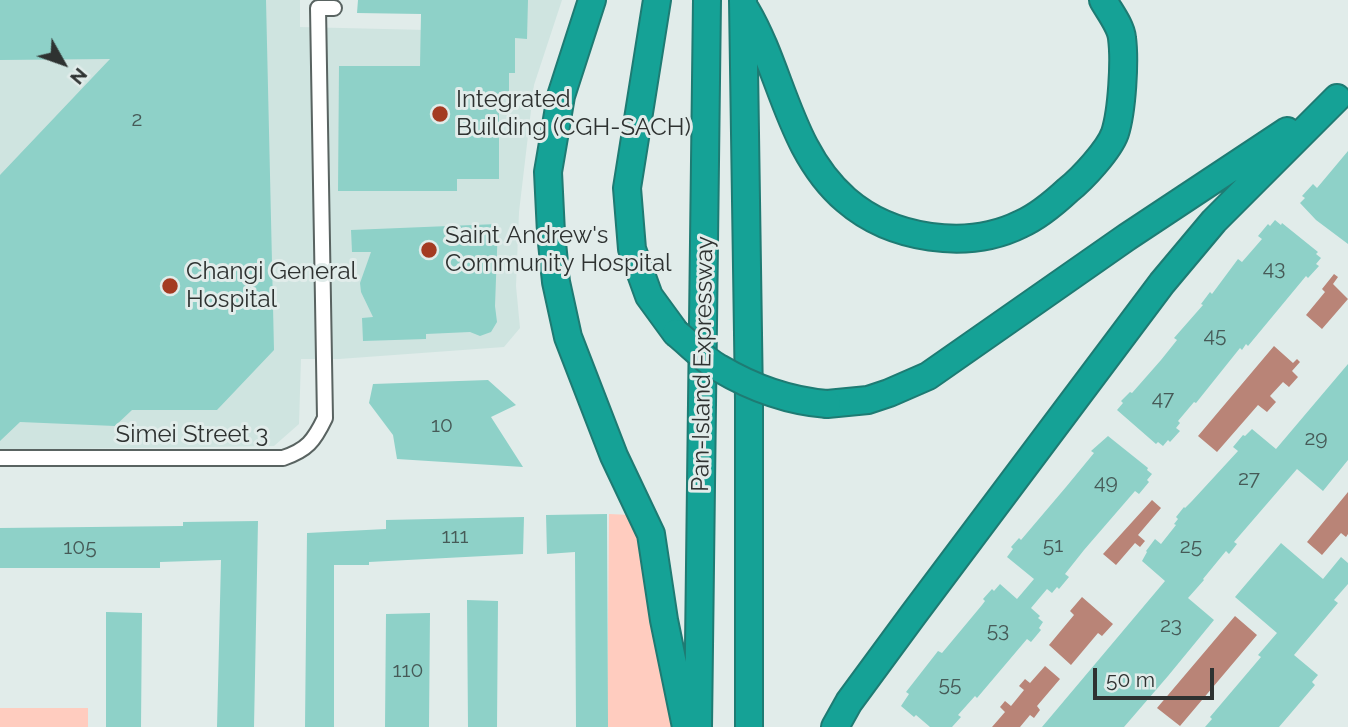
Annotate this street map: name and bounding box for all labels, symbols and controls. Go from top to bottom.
north arrow [28,28,98,98]
text: N [66,64,92,89]
place label: Integrated Building (CGH-SACH) [456,86,691,142]
marker: Integrated Building (CGH-SACH) [430,104,450,124]
house number: 2 [132,107,142,133]
place label: Saint Andrew's Community Hospital [445,222,672,278]
street label: Pan-Island Expressway [686,236,720,492]
marker: Saint Andrew's Community Hospital [419,240,439,260]
house number: 43 [1263,256,1285,282]
place label: Changi General Hospital [186,258,357,314]
marker: Changi General Hospital [160,276,180,296]
house number: 45 [1204,323,1226,349]
house number: 47 [1152,386,1174,412]
house number: 10 [431,413,453,439]
street label: Simei Street 3 [116,421,268,449]
house number: 29 [1304,426,1328,452]
house number: 27 [1238,466,1260,492]
house number: 49 [1094,470,1118,496]
house number: 111 [442,524,468,550]
house number: 51 [1043,533,1063,559]
house number: 25 [1180,534,1202,560]
house number: 105 [63,535,97,561]
house number: 23 [1160,613,1182,639]
house number: 53 [987,618,1009,644]
scale bar [1096,654,1217,698]
house number: 110 [393,658,423,684]
text: 50 m [1106,667,1155,692]
house number: 55 [939,672,961,698]

